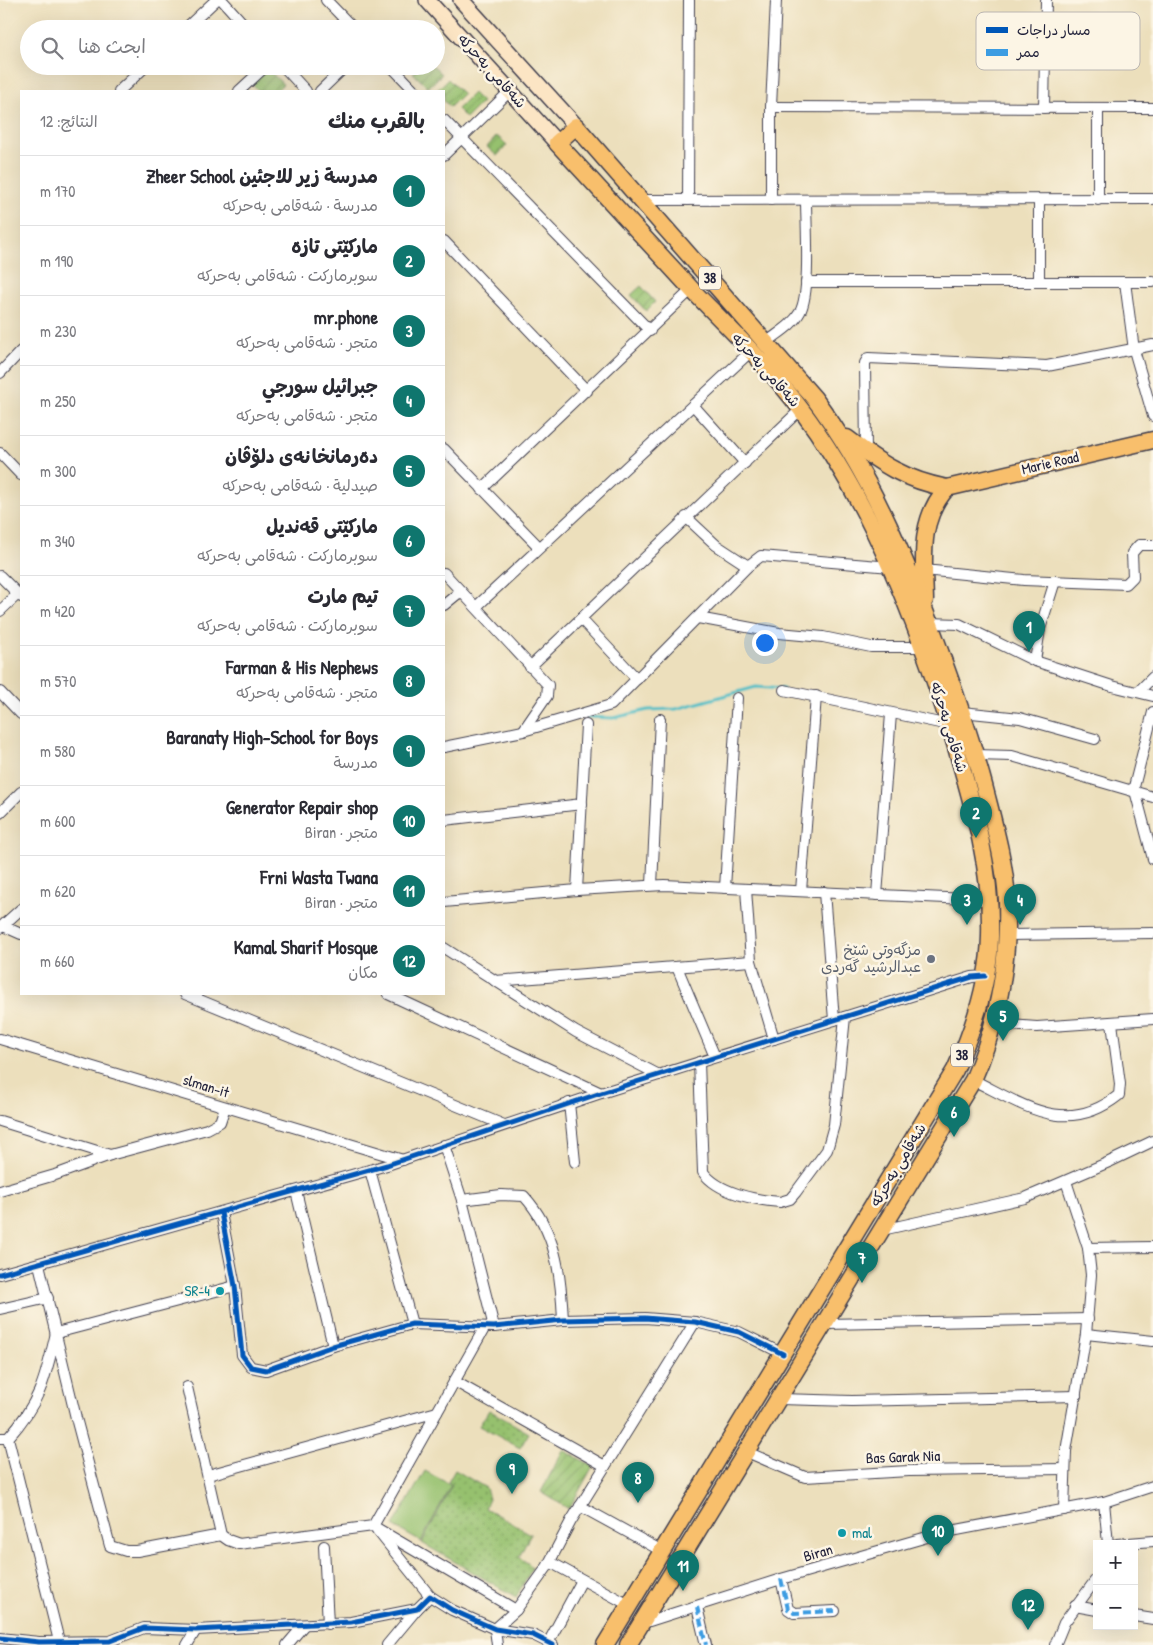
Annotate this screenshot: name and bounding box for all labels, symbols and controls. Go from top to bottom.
legend [976,12,1140,70]
search box [20,20,445,75]
text: مسار دراجات [1017,20,1091,39]
street label: شەقامی بەحرکە [453,29,532,113]
text: ابحث هنا [78,33,146,59]
icon: search [38,34,66,62]
text: ممر [1016,42,1040,61]
text: بالقرب منك [328,106,425,135]
text: النتائج: 12 [40,110,98,132]
text: مدرسة زير للاجئين Zheer School [146,163,378,189]
text: 170 m [40,180,75,202]
text: 1 [406,180,412,202]
text: مدرسة · شەقامی بەحرکە [223,194,378,216]
text: مارکێتی تازە [291,233,378,259]
text: 190 m [40,250,73,272]
text: 2 [405,250,413,272]
text: سوبرماركت · شەقامی بەحرکە [197,264,378,286]
road number: 38 [699,266,721,290]
text: mr.phone [314,304,378,330]
text: 230 m [40,320,76,342]
text: 3 [405,320,413,342]
street label: شەقامی بەحرکە [727,328,806,412]
text: متجر · شەقامی بەحرکە [236,331,378,353]
text: جبرائيل سورجي [262,373,378,399]
text: 250 m [40,390,76,412]
text: 4 [406,390,412,412]
text: متجر · شەقامی بەحرکە [236,404,378,426]
text: دەرمانخانەی دلۆڤان [225,443,378,469]
street label: Marie Road [1019,446,1081,479]
text: 300 m [40,460,76,482]
text: 5 [406,460,412,482]
text: صيدلية · شەقامی بەحرکە [222,474,378,496]
text: مارکێتی قەندیل [266,513,378,539]
text: 340 m [40,530,75,552]
text: 6 [406,530,412,552]
text: سوبرماركت · شەقامی بەحرکە [197,544,378,566]
text: تيم مارت [307,583,378,609]
text: 420 m [40,600,75,622]
text: 7 [405,600,413,622]
pin: 1 [1013,611,1045,652]
text: سوبرماركت · شەقامی بەحرکە [197,614,378,636]
your location [752,630,778,656]
text: Farman & His Nephews [226,654,378,680]
text: 570 m [40,670,76,692]
text: 8 [406,670,412,692]
street label: شەقامی بەحرکە [926,679,973,775]
text: متجر · شەقامی بەحرکە [236,681,378,703]
text: Baranaty High-School for Boys [166,724,378,750]
text: 580 m [40,740,75,762]
text: 9 [406,740,412,762]
text: مدرسة [333,751,378,773]
text: Generator Repair shop [226,794,378,820]
pin: 2 [960,797,992,838]
text: 600 m [40,810,75,832]
text: 10 [403,810,416,832]
text: متجر · Biran [305,821,378,843]
text: Frni Wasta Twana [260,864,378,890]
text: 620 m [40,880,76,902]
text: 11 [403,880,415,902]
pin: 3 [951,884,983,925]
pin: 4 [1004,884,1036,925]
text: متجر · Biran [305,891,378,913]
text: Kamal Sharif Mosque [234,934,378,960]
place label: مزگەوتی شێخ عبدالرشید گەردی [821,939,921,977]
text: 660 m [40,950,75,972]
text: 12 [402,950,416,972]
marker: مزگەوتی شێخ عبدالرشید گەردی [925,953,937,965]
text: مكان [348,961,378,983]
pin: 5 [987,1000,1019,1041]
road number: 38 [951,1044,973,1066]
street label: slman-it [180,1069,233,1103]
pin: 6 [938,1096,970,1137]
street label: شەقامی بەحرکە [864,1119,931,1210]
pin: 7 [846,1242,878,1283]
place label: SR-4 [185,1280,210,1301]
marker: SR-4 [214,1285,226,1297]
street label: Bas Garak Nia [865,1445,941,1468]
pin: 9 [496,1453,528,1494]
pin: 8 [622,1462,654,1503]
pin: 10 [922,1515,954,1556]
place label: mal [852,1522,872,1543]
marker: mal [836,1527,848,1539]
street label: Biran [801,1538,835,1567]
map controls [1093,1540,1138,1630]
button: + [1093,1540,1138,1585]
pin: 11 [667,1550,699,1591]
button: − [1093,1585,1138,1630]
pin: 12 [1012,1589,1044,1630]

